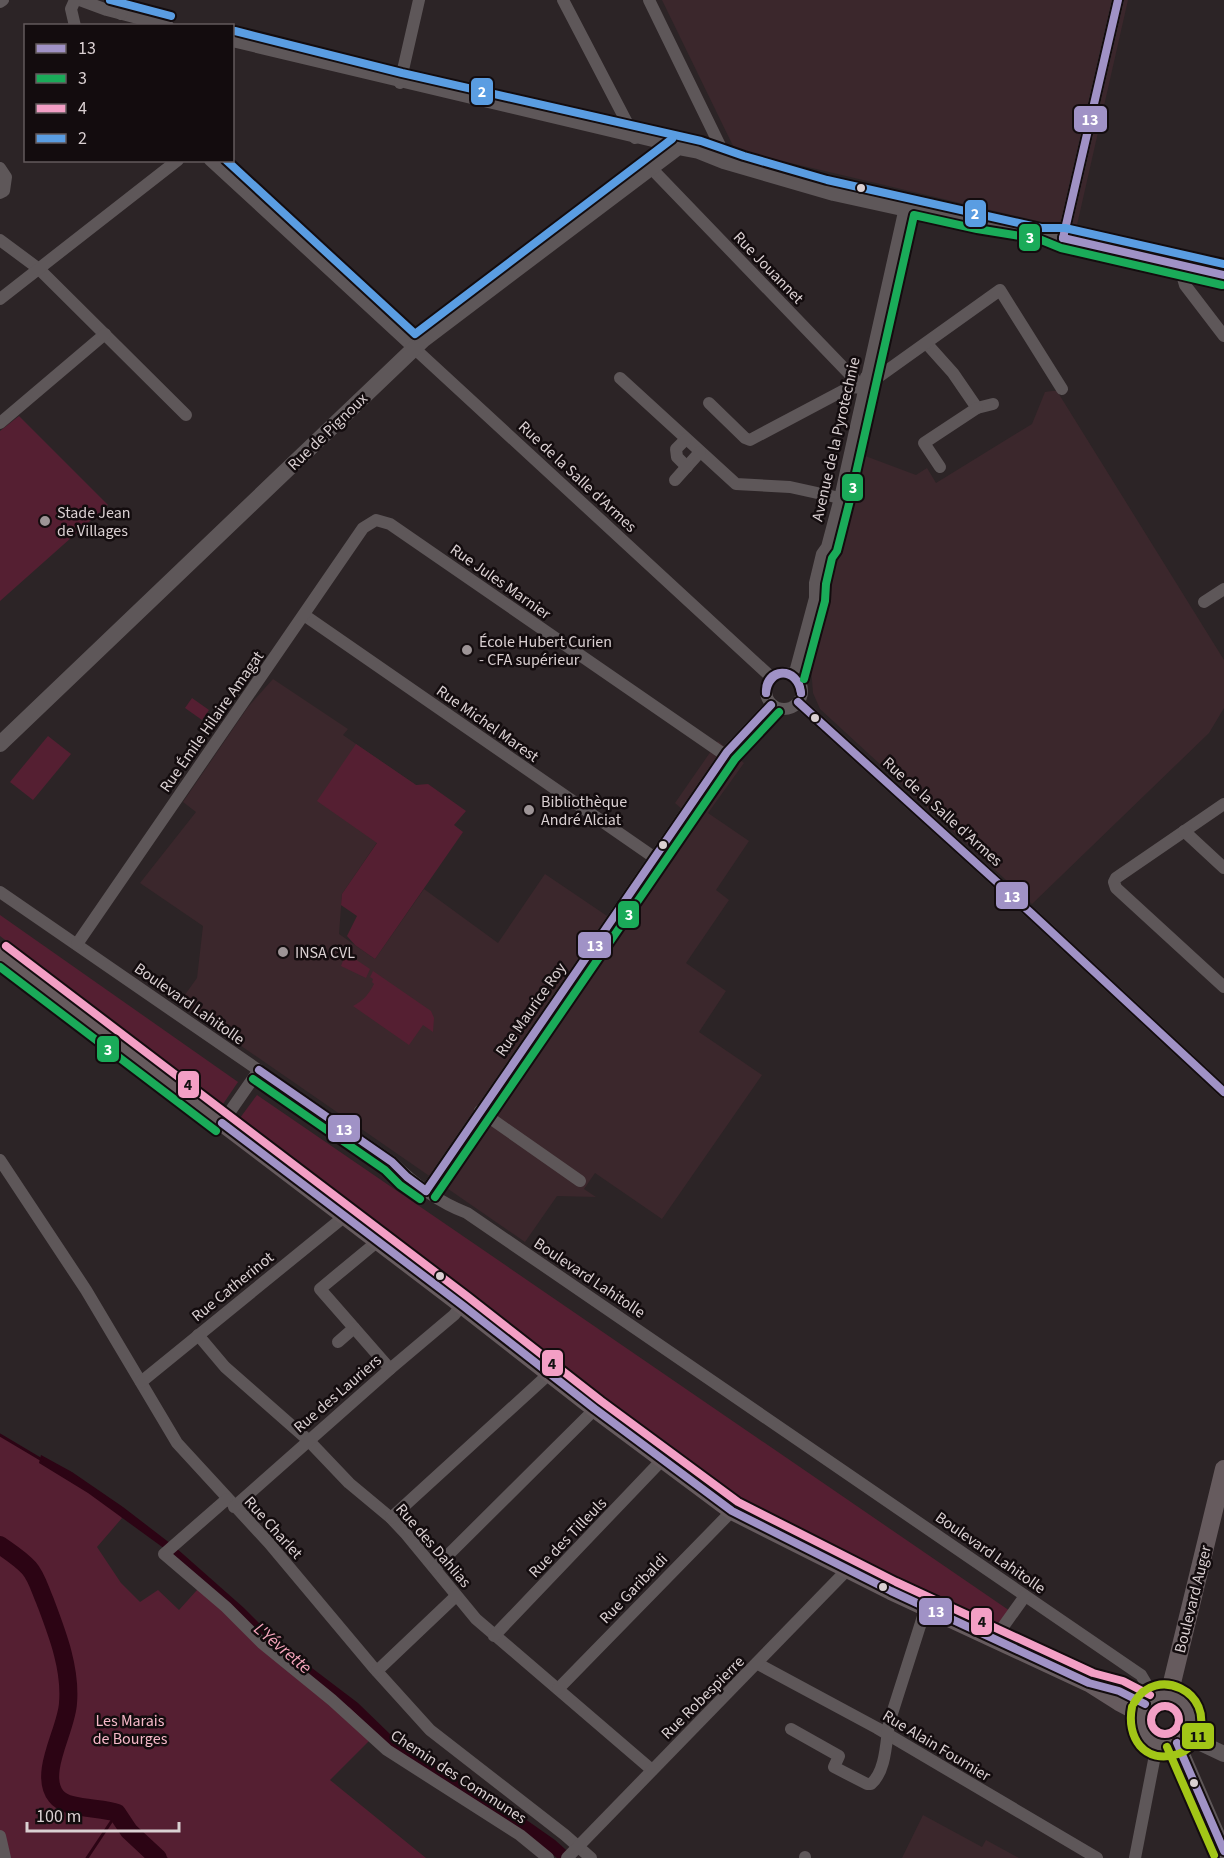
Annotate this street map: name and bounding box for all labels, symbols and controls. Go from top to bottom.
legend [24,24,234,162]
text: 13 [78,36,96,61]
text: 3 [78,66,87,91]
line badge: 2 [470,77,494,106]
text: 2 [478,81,486,103]
text: 4 [78,96,87,121]
line badge: 13 [1073,105,1108,133]
text: 13 [1082,109,1098,131]
text: 2 [78,126,87,151]
unlabelled marker [855,182,867,194]
line badge: 2 [964,199,987,228]
text: 2 [971,203,979,225]
line badge: 3 [1018,223,1041,252]
street label: Rue Jouannet [728,227,809,309]
text: 3 [1026,227,1034,249]
street label: Avenue de la Pyrotechnie [806,355,866,524]
street label: Rue de Pignoux [283,388,372,476]
street label: Rue de la Salle d'Armes [513,416,641,538]
line badge: 3 [841,473,864,502]
text: 3 [849,477,857,499]
place label: Stade Jean de Villages [57,502,131,542]
marker: Stade Jean de Villages [38,514,52,528]
street label: Rue Jules Marnier [446,539,556,625]
place label: École Hubert Curien - CFA supérieur [479,631,612,671]
marker: École Hubert Curien - CFA supérieur [460,643,474,657]
street label: Rue Émile Hilaire Amagat [155,646,269,797]
street label: Rue Michel Marest [432,680,544,768]
unlabelled marker [809,712,821,724]
street label: Rue de la Salle d'Armes [878,752,1007,872]
place label: Bibliothèque André Alciat [541,791,627,831]
marker: Bibliothèque André Alciat [522,803,536,817]
unlabelled marker [657,839,669,851]
line badge: 13 [995,881,1029,910]
text: 13 [1004,886,1020,908]
line badge: 3 [617,900,640,929]
text: 3 [625,904,633,926]
line badge: 13 [577,931,612,959]
text: 13 [587,935,603,957]
place label: INSA CVL [295,942,355,964]
marker: INSA CVL [276,945,290,959]
street label: Boulevard Lahitolle [130,958,249,1050]
street label: Rue Maurice Roy [490,958,572,1061]
line badge: 3 [96,1035,120,1063]
text: 3 [104,1039,112,1061]
line badge: 4 [177,1070,200,1099]
text: 4 [184,1074,193,1096]
line badge: 13 [327,1114,361,1143]
text: 13 [336,1119,352,1141]
street label: Boulevard Lahitolle [529,1232,650,1323]
street label: Rue Catherinot [187,1246,279,1327]
unlabelled marker [434,1270,446,1282]
street label: Rue des Lauriers [289,1349,387,1438]
line badge: 4 [541,1349,564,1377]
text: 4 [548,1353,557,1375]
street label: Rue Charlet [239,1491,308,1564]
street label: Rue des Tilleuls [524,1493,612,1583]
street label: Rue des Dahlias [390,1499,476,1593]
street label: Boulevard Lahitolle [931,1507,1050,1599]
street label: Boulevard Auger [1169,1543,1217,1655]
street label: Rue Garibaldi [595,1549,673,1629]
unlabelled marker [877,1581,889,1593]
line badge: 13 [918,1597,953,1626]
text: 13 [928,1601,944,1623]
line badge: 4 [970,1607,993,1636]
text: 4 [978,1611,987,1633]
water label: L'Yévrette [248,1617,317,1680]
street label: Rue Robespierre [656,1651,749,1744]
street label: Rue Alain Fournier [878,1705,995,1787]
park label: Les Marais de Bourges [93,1710,168,1750]
line badge: 11 [1181,1722,1215,1750]
street label: Chemin des Communes [386,1725,531,1829]
text: 11 [1190,1726,1206,1748]
unlabelled marker [1188,1777,1200,1789]
scale bar [27,1795,178,1833]
text: 100 m [36,1804,81,1829]

